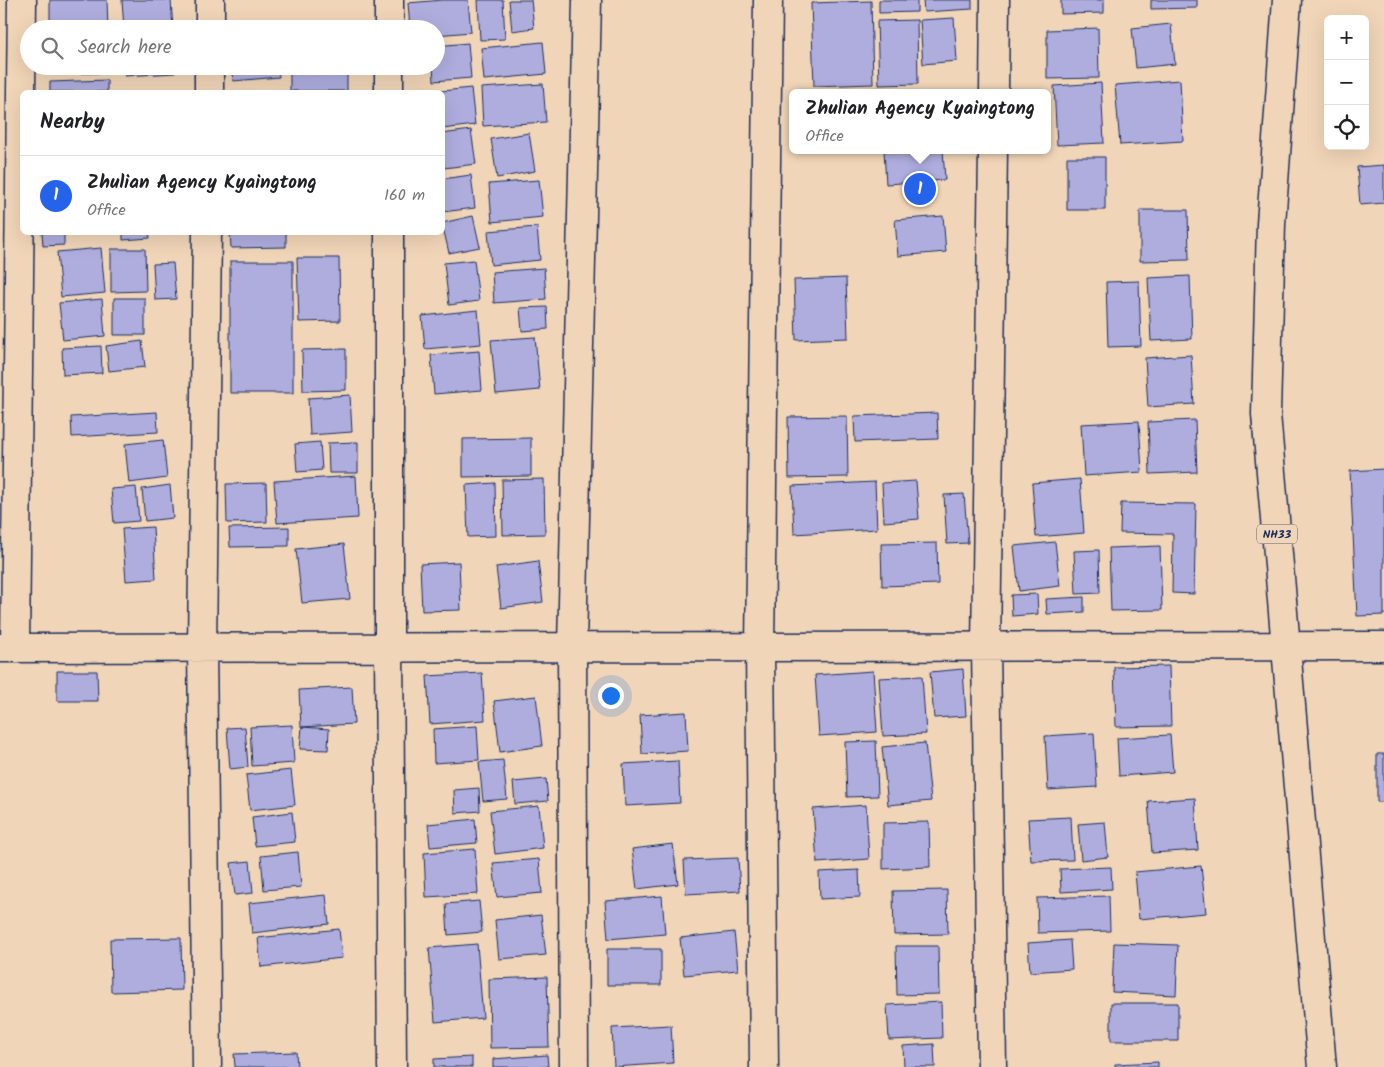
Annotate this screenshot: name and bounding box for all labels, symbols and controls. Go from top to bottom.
map controls [1324,15,1369,150]
button: + [1324,15,1369,60]
search box [20,20,445,75]
text: Search here [78,33,172,63]
icon: search [38,34,66,62]
button: − [1324,60,1369,105]
popup [789,89,1051,154]
text: Zhulian Agency Kyaingtong [805,94,1035,124]
button: locate [1324,105,1369,150]
text: Nearby [40,106,105,139]
text: Office [805,124,844,149]
text: Zhulian Agency Kyaingtong [87,168,317,198]
pin: 1 [904,170,936,208]
text: 1 [54,183,58,208]
text: 160 m [384,183,425,208]
text: Office [87,198,126,223]
road number: NH33 [1257,524,1297,544]
your location [598,683,624,709]

